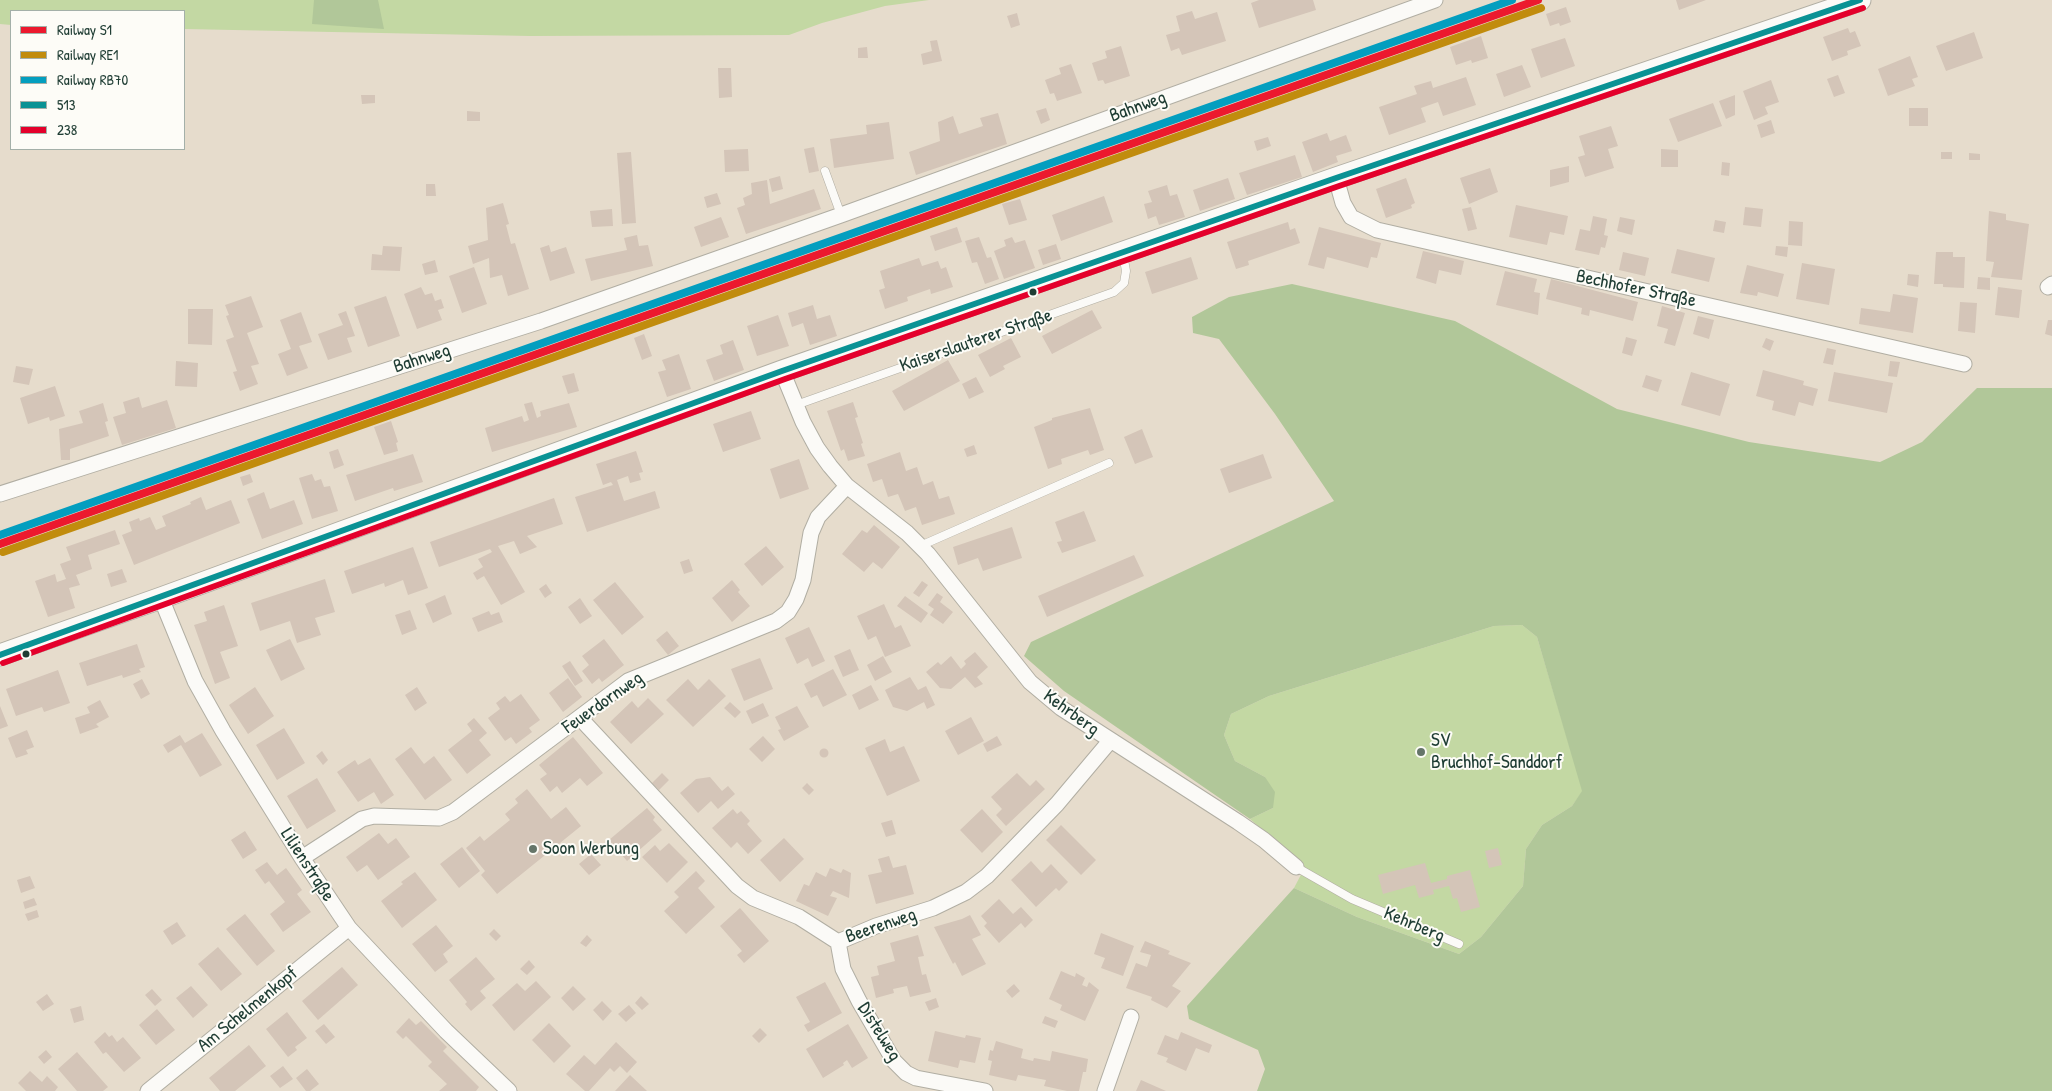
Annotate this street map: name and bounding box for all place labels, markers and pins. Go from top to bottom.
unlabelled marker [1028,287,1038,297]
unlabelled marker [21,649,31,659]
place label: SV Bruchhof-Sanddorf [1431,730,1562,774]
marker: SV Bruchhof-Sanddorf [1415,746,1427,758]
place label: Soon Werbung [543,838,639,860]
marker: Soon Werbung [527,843,539,855]

